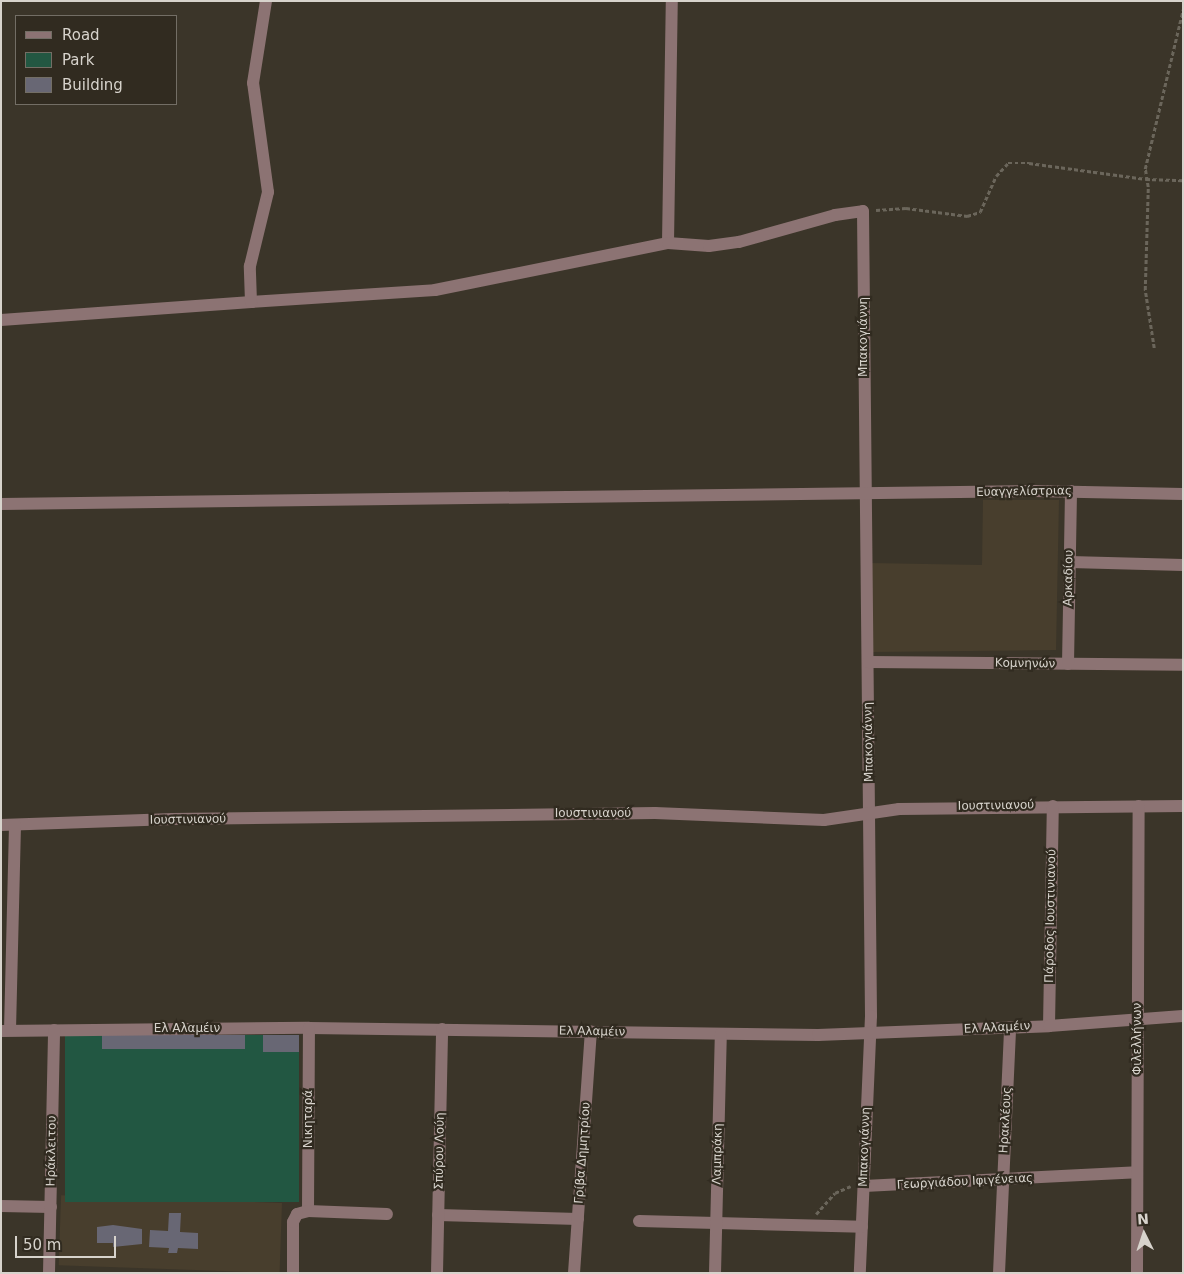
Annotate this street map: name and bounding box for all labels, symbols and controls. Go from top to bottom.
legend [15,15,178,105]
text: Road [62,26,100,44]
text: Park [62,51,94,69]
text: Building [62,76,123,94]
street label: Μπακογιάννη [857,297,871,377]
street label: Ευαγγελίστριας [976,484,1072,500]
street label: Αρκαδίου [1061,550,1077,606]
street label: Κομνηνών [995,656,1055,672]
street label: Μπακογιάννη [861,702,877,782]
street label: Ιουστινιανού [958,798,1034,814]
street label: Ιουστινιανού [555,807,631,821]
street label: Ιουστινιανού [150,812,226,828]
street label: Πάροδος Ιουστινιανού [1043,849,1059,983]
street label: Φιλελλήνων [1131,1003,1145,1075]
street label: Ελ Αλαμέιν [963,1019,1031,1037]
street label: Ελ Αλαμέιν [154,1022,220,1036]
street label: Ελ Αλαμέιν [559,1024,625,1040]
street label: Ηρακλέους [997,1086,1015,1154]
street label: Νικηταρά [302,1090,316,1148]
street label: Γρίβα Δημητρίου [572,1102,594,1204]
street label: Μπακογιάννη [856,1107,874,1187]
street label: Σπύρου Λούη [432,1112,448,1190]
street label: Ηράκλειτου [44,1115,60,1187]
street label: Λαμπράκη [710,1123,726,1185]
street label: Γεωργιάδου Ιφιγένειας [896,1171,1034,1193]
north arrow [1119,1209,1169,1259]
text: N [1137,1211,1149,1227]
scale bar [18,1226,119,1258]
text: 50 m [23,1236,61,1254]

